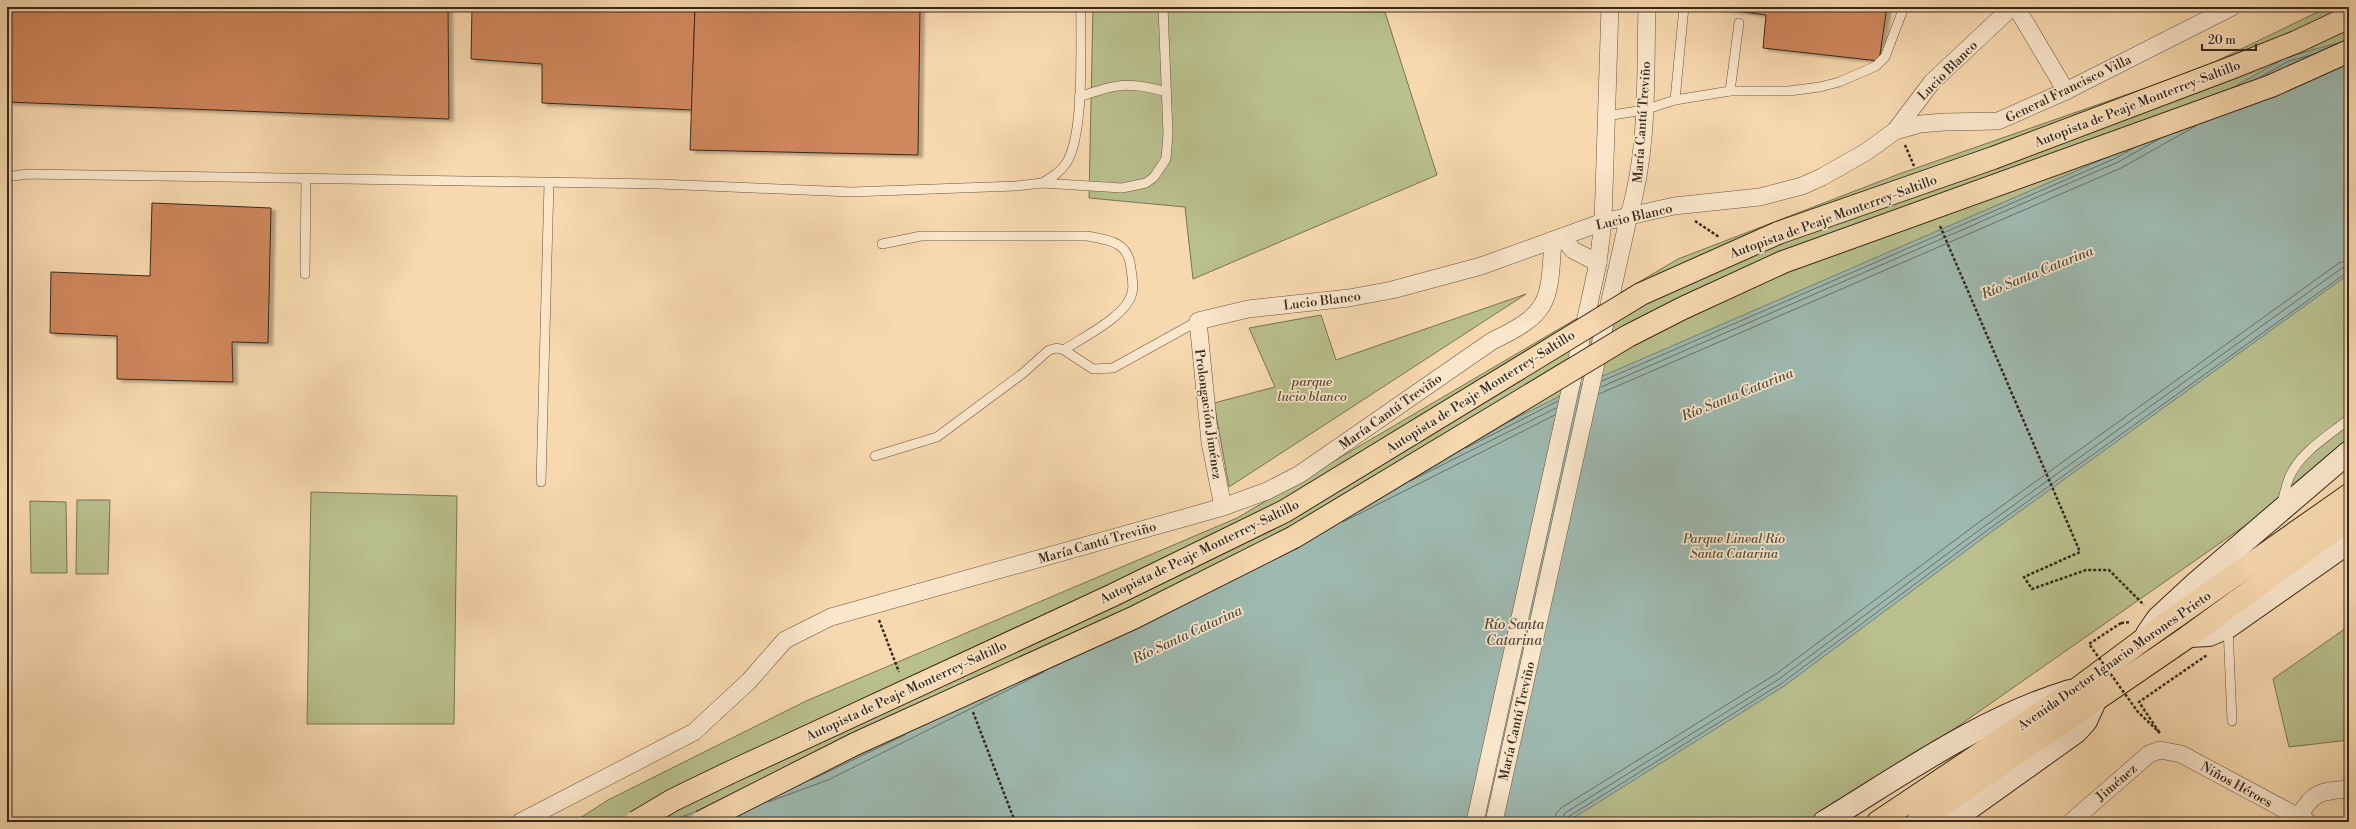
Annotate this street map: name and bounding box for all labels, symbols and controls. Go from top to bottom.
scale bar [2202,26,2256,52]
text: 20 m [2208,33,2236,48]
street label: Lucio Blanco [1914,37,1981,104]
street label: General Francisco Villa [2003,51,2134,126]
street label: Autopista de Peaje Monterrey-Saltillo [2031,57,2243,151]
street label: María Cantú Treviño [1630,61,1654,183]
street label: Autopista de Peaje Monterrey-Saltillo [1726,172,1939,262]
street label: Lucio Blanco [1594,200,1674,234]
water label: Río Santa Catarina [1978,242,2096,304]
street label: Lucio Blanco [1282,288,1362,314]
street label: Autopista de Peaje Monterrey-Saltillo [1382,327,1578,457]
street label: Prolongación Jiménez [1191,348,1225,480]
water label: Río Santa Catarina [1678,364,1796,426]
street label: María Cantú Treviño [1336,370,1445,453]
park label: parque lucio blanco [1277,374,1347,405]
street label: Autopista de Peaje Monterrey-Saltillo [1096,497,1302,608]
street label: María Cantú Treviño [1036,518,1158,567]
park label: Parque Lineal Río Santa Catarina [1682,531,1785,562]
street label: Avenida Doctor Ignacio Morones Prieto [2014,588,2214,735]
water label: Río Santa Catarina [1129,601,1245,669]
water label: Río Santa Catarina [1483,616,1544,650]
street label: Autopista de Peaje Monterrey-Saltillo [803,637,1009,745]
street label: María Cantú Treviño [1495,660,1538,782]
street label: Niños Héroes [2198,759,2275,811]
street label: Jiménez [2092,761,2140,805]

